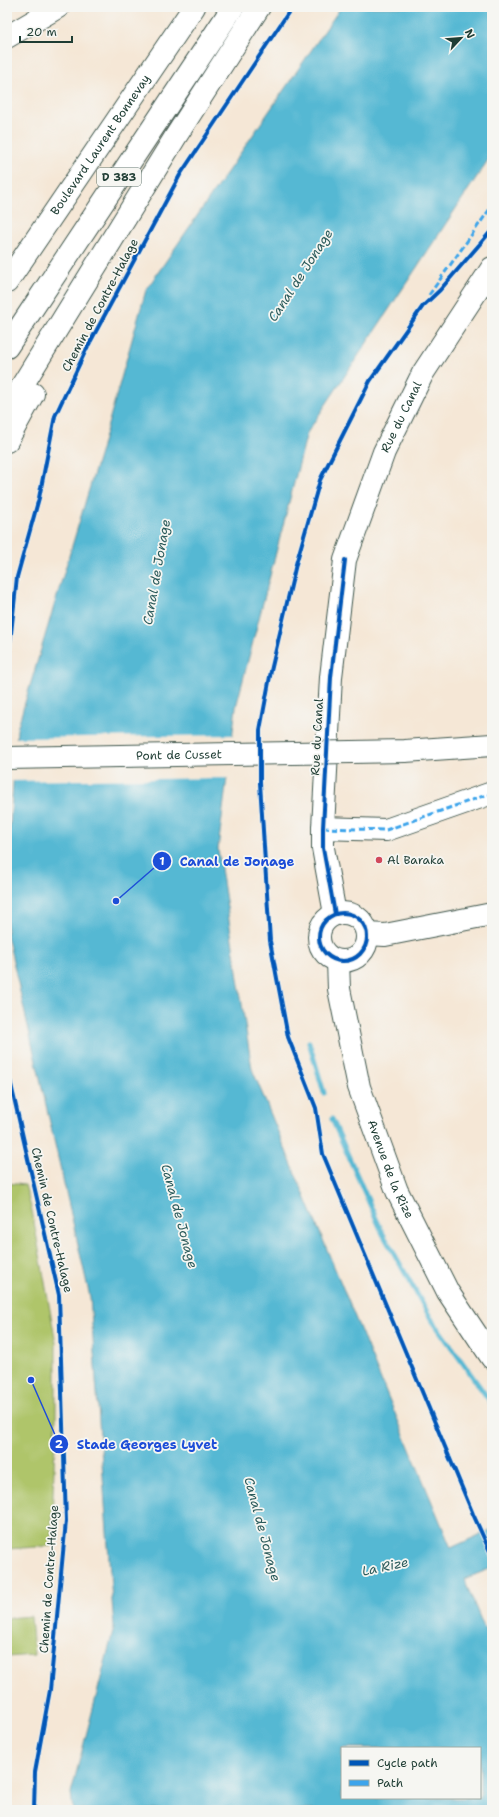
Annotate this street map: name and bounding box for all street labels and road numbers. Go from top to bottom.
street label: Boulevard Laurent Bonnevay [47,71,154,218]
road number: D 383 [97,168,141,186]
street label: Chemin de Contre-Halage [58,235,142,374]
street label: Rue du Canal [377,378,426,455]
street label: Rue du Canal [307,698,327,776]
street label: Pont de Cusset [136,746,222,764]
street label: Avenue de la Rize [364,1118,418,1221]
street label: Chemin de Contre-Halage [27,1146,77,1294]
street label: Chemin de Contre-Halage [36,1504,62,1654]

